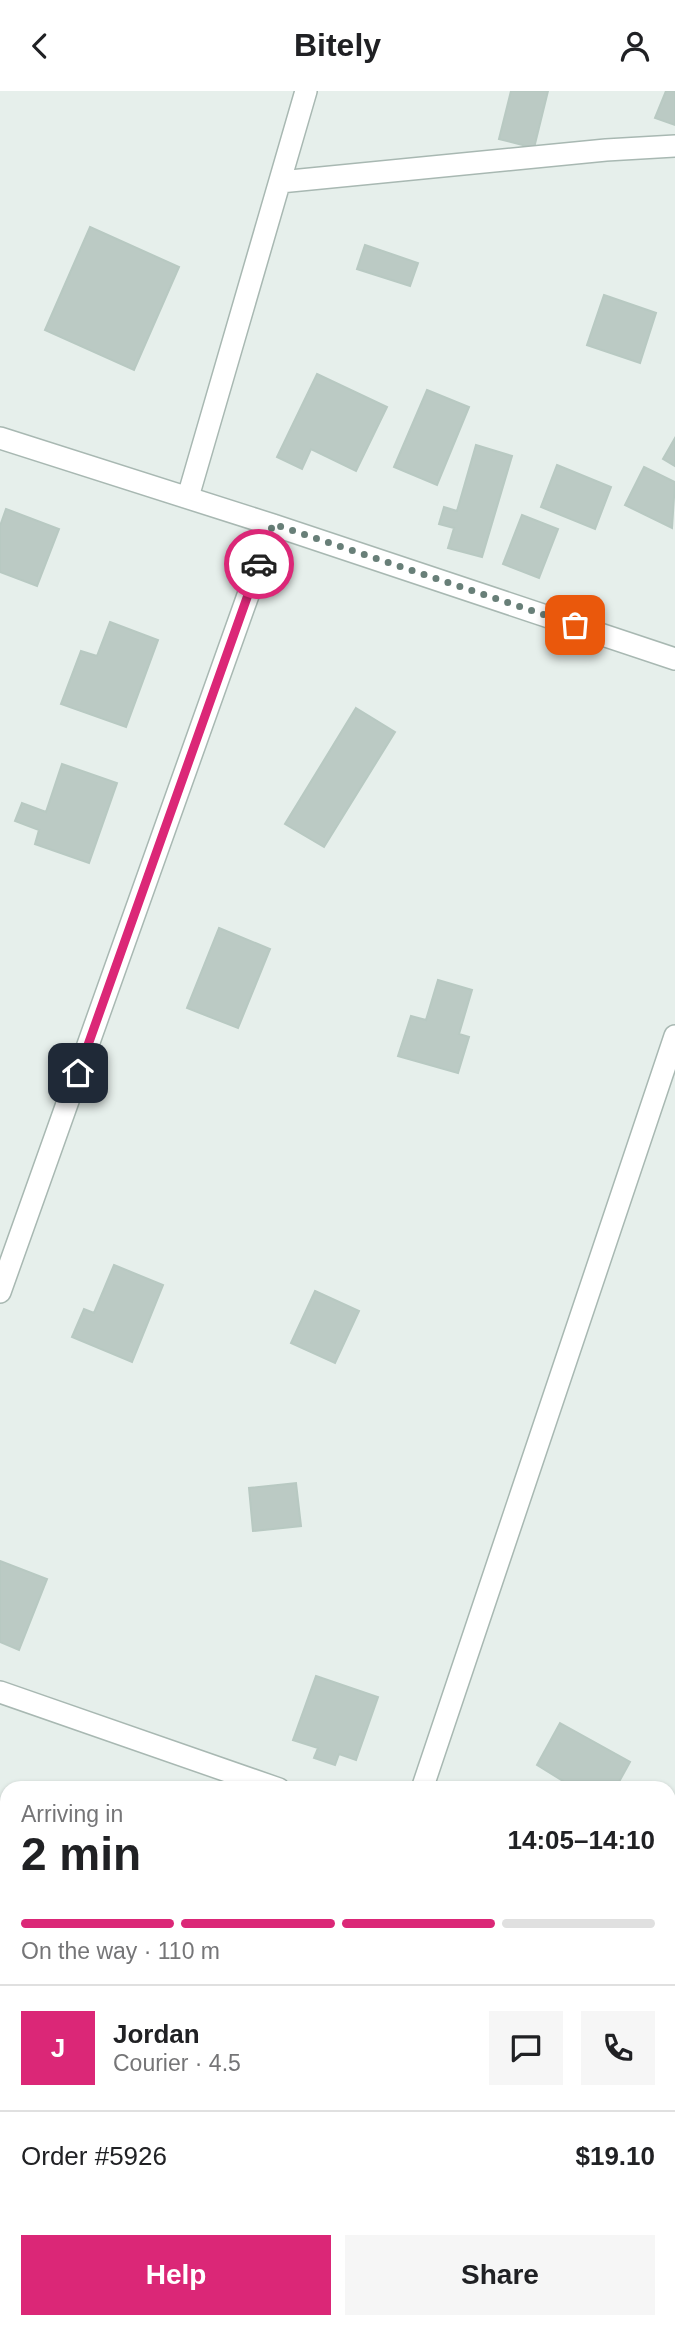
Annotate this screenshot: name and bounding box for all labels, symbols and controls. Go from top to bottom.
icon: back [21,27,59,65]
text: Bitely [294,27,381,63]
icon: person [616,27,654,65]
courier [224,529,294,599]
icon: car [240,545,278,583]
pin [545,595,605,655]
icon: bag [556,606,594,644]
pin [48,1043,108,1103]
icon: home [59,1054,97,1092]
text: Arriving in [21,1801,123,1827]
text: 14:05–14:10 [508,1825,655,1855]
text: 2 min [21,1828,141,1880]
text: On the way · 110 m [21,1938,220,1964]
button: chat [489,2011,563,2085]
button: phone [581,2011,655,2085]
text: Jordan [113,2019,200,2049]
text: J [51,2033,65,2063]
text: Courier · 4.5 [113,2050,241,2076]
text: Order #5926 [21,2141,167,2171]
text: $19.10 [575,2141,655,2171]
button: Help [21,2235,331,2315]
button: Share [345,2235,655,2315]

